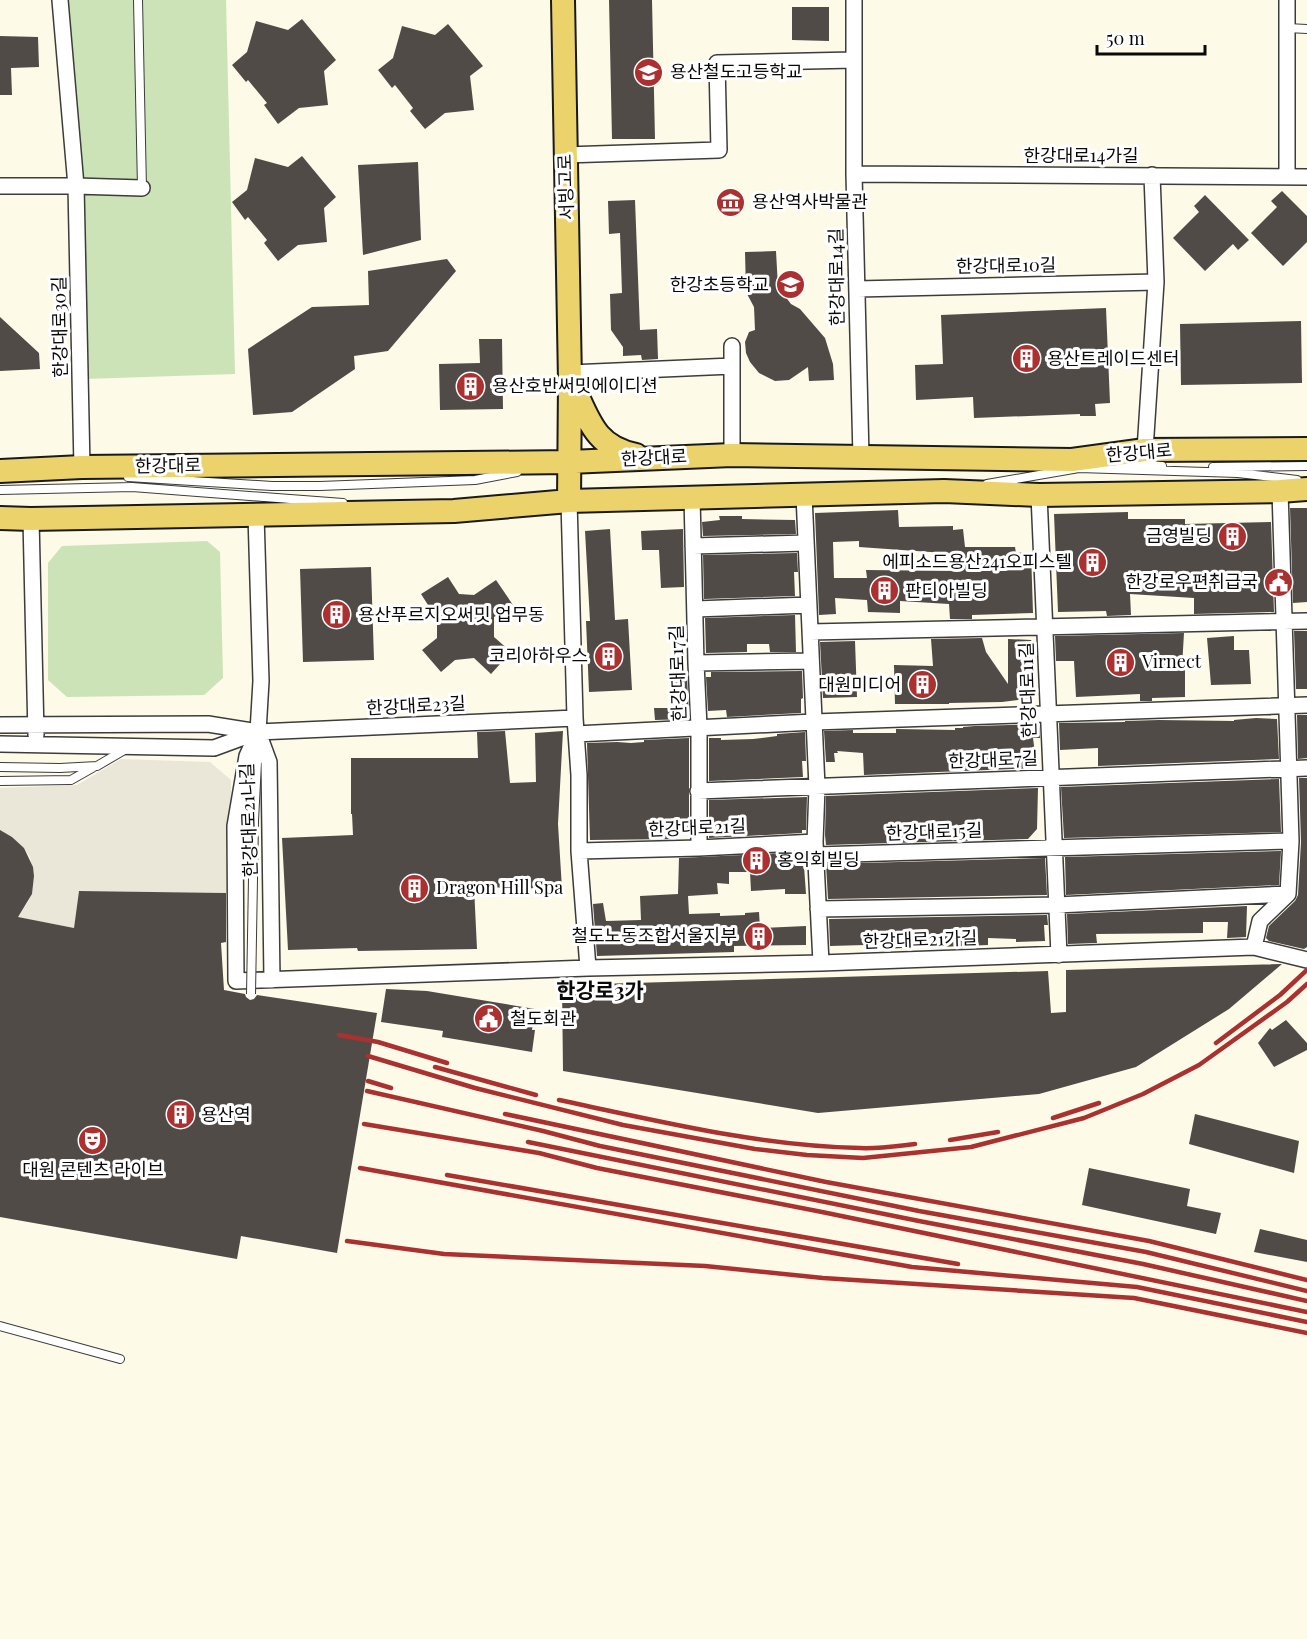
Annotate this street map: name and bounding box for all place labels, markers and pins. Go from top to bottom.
school or university icon: 용산철도고등학교 [633,56,665,88]
place label: 용산철도고등학교 [670,59,802,83]
museum icon: 용산역사박물관 [715,186,747,218]
place label: 용산역사박물관 [752,189,868,213]
school or university icon: 한강초등학교 [774,269,806,301]
place label: 한강초등학교 [670,272,769,296]
building icon: 용산트레이드센터 [1010,343,1042,375]
place label: 용산트레이드센터 [1047,346,1179,370]
building icon: 용산호반써밋에이디션 [455,370,487,402]
place label: 용산호반써밋에이디션 [492,373,658,397]
building icon: 금영빌딩 [1217,520,1249,552]
place label: 금영빌딩 [1146,523,1212,547]
building icon: 에피소드용산241오피스텔 [1077,546,1109,578]
place label: 에피소드용산241오피스텔 [882,549,1072,573]
public building icon: 한강로우편취급국 [1263,566,1295,598]
place label: 한강로우편취급국 [1126,569,1258,593]
building icon: 판디아빌딩 [868,575,900,607]
place label: 판디아빌딩 [905,578,988,602]
building icon: 용산푸르지오써밋 업무동 [321,599,353,631]
place label: 용산푸르지오써밋 업무동 [358,602,545,626]
building icon: 코리아하우스 [593,640,625,672]
place label: 코리아하우스 [489,643,588,667]
building icon: Virnect [1105,646,1137,678]
place label: Virnect [1141,649,1202,673]
building icon: 대원미디어 [906,669,938,701]
place label: 대원미디어 [818,672,901,696]
building icon: 홍익회빌딩 [740,844,772,876]
place label: 홍익회빌딩 [777,847,860,871]
building icon: Dragon Hill Spa [399,872,431,904]
place label: Dragon Hill Spa [436,875,563,899]
building icon: 철도노동조합서울지부 [742,920,774,952]
place label: 철도노동조합서울지부 [571,923,737,947]
public building icon: 철도회관 [473,1003,505,1035]
place label: 철도회관 [510,1006,577,1030]
building icon: 용산역 [164,1099,196,1131]
place label: 용산역 [201,1102,251,1126]
theatre icon: 대원 콘텐츠 라이브 [77,1125,109,1157]
place label: 대원 콘텐츠 라이브 [22,1157,164,1181]

